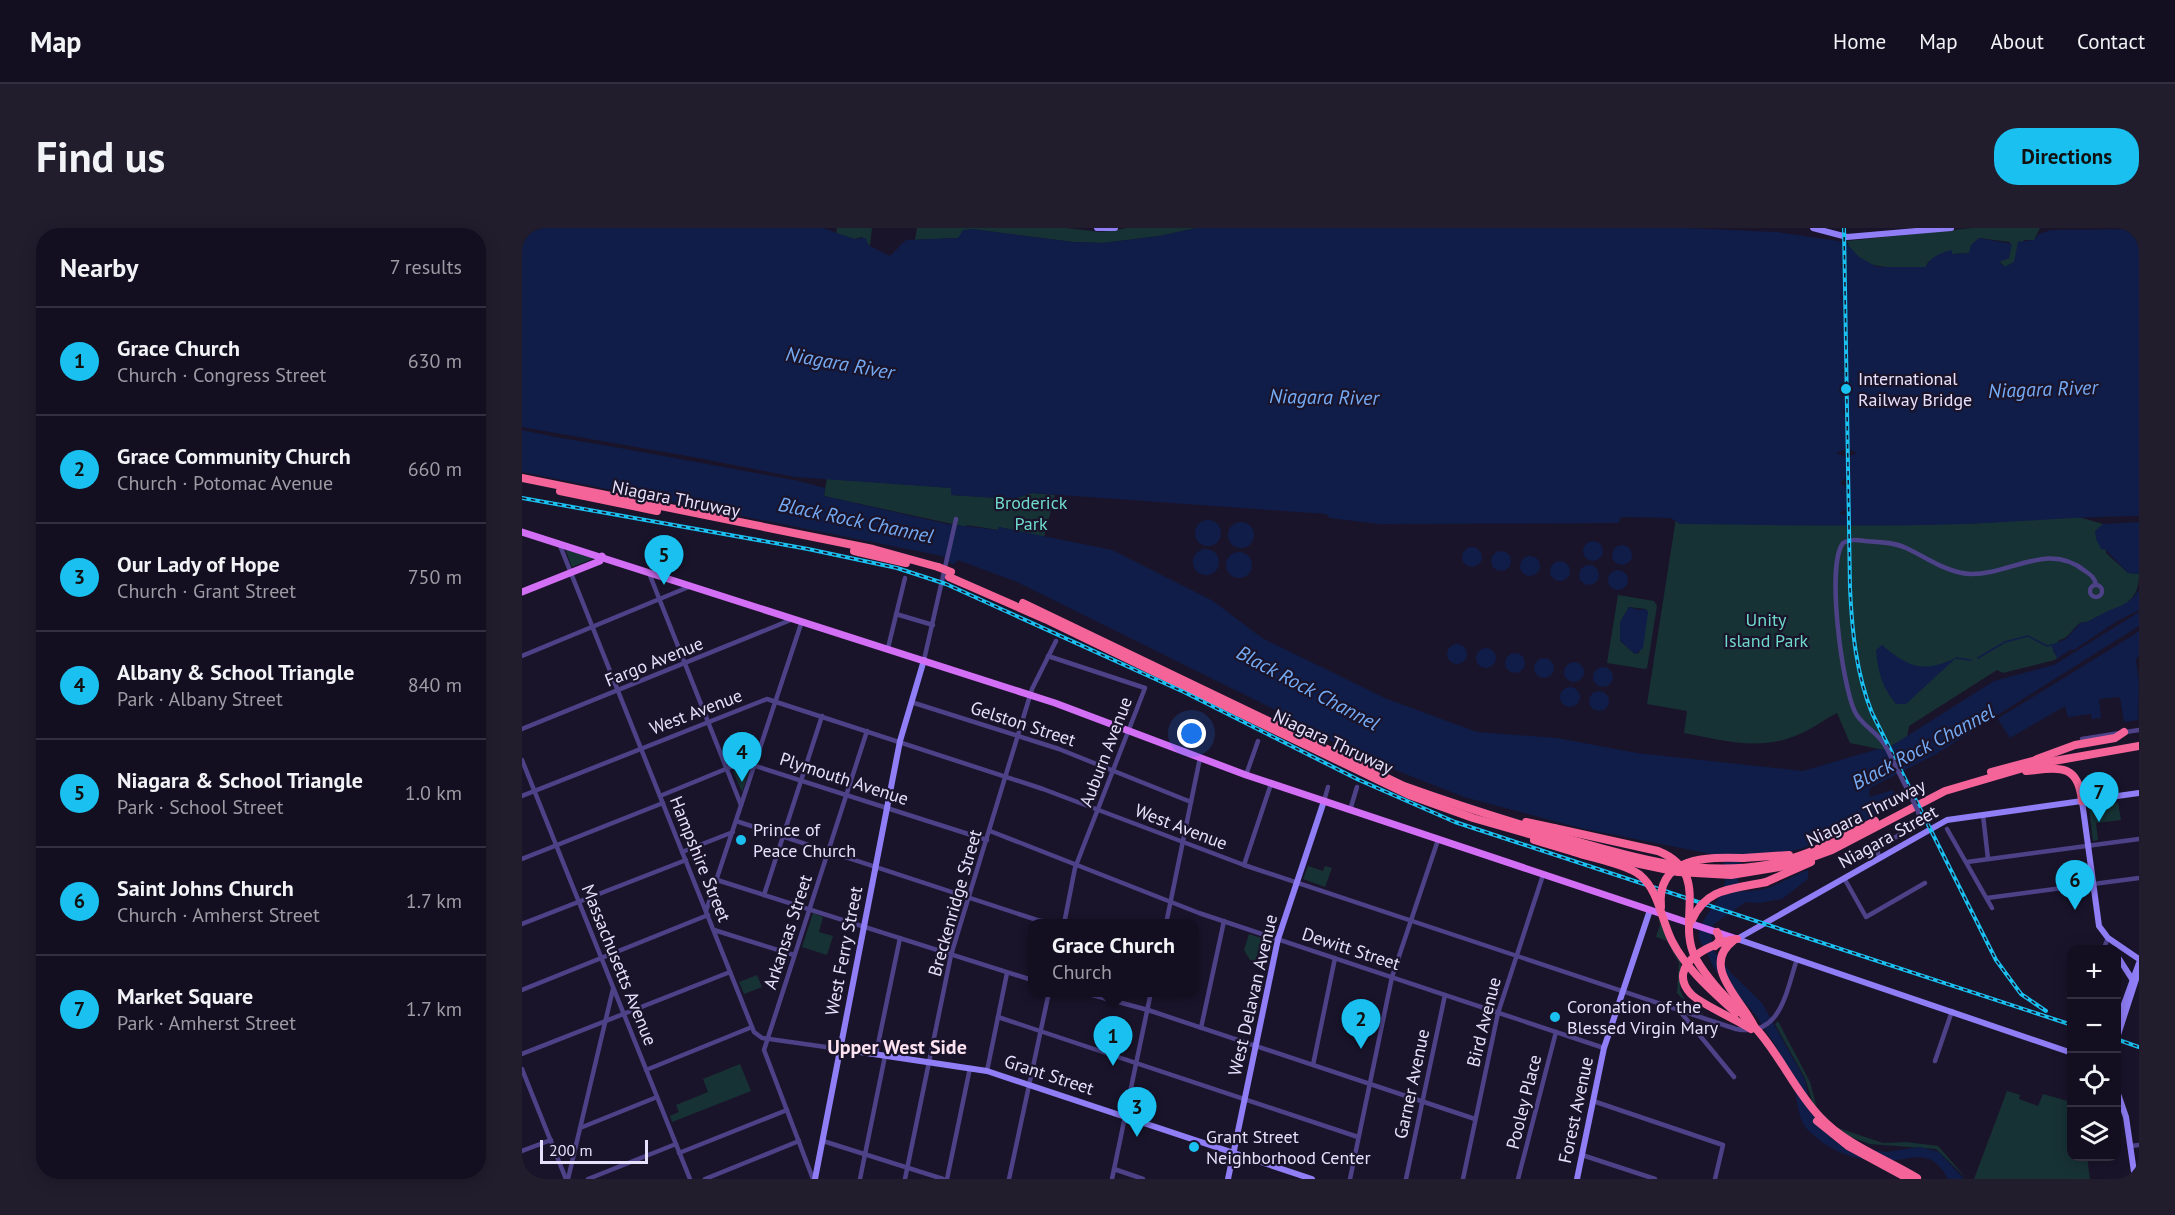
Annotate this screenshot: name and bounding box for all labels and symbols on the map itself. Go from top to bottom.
water label: Niagara River [784,341,898,386]
place label: International Railway Bridge [1858,367,1972,411]
water label: Niagara River [1988,374,2100,404]
marker: International Railway Bridge [1839,382,1853,396]
water label: Niagara River [1269,383,1381,411]
street label: Niagara Thruway [610,475,743,522]
water label: Black Rock Channel [776,491,936,549]
park label: Broderick Park [995,491,1068,535]
pin: 5 [644,536,684,585]
park label: Unity Island Park [1724,608,1809,652]
street label: Fargo Avenue [601,631,706,692]
water label: Black Rock Channel [1232,639,1384,737]
street label: West Avenue [646,683,745,740]
street label: Auburn Avenue [1074,694,1137,810]
street label: Gelston Street [968,696,1079,751]
water label: Black Rock Channel [1847,698,1999,796]
street label: Niagara Thruway [1269,704,1398,780]
your location [1177,719,1206,748]
pin: 4 [722,732,762,782]
street label: Plymouth Avenue [777,747,911,810]
pin: 7 [2080,772,2118,822]
street label: Niagara Thruway [1802,773,1930,851]
street label: Hampshire Street [665,793,736,925]
street label: West Avenue [1132,798,1231,855]
street label: Niagara Street [1834,800,1942,873]
place label: Prince of Peace Church [753,818,856,862]
street label: Breckenridge Street [923,827,986,979]
marker: Prince of Peace Church [734,833,748,847]
pin: 6 [2056,860,2094,910]
street label: Arkansas Street [758,872,817,992]
street label: Massachusetts Avenue [577,881,662,1049]
street label: West Ferry Street [820,884,867,1017]
street label: West Delavan Avenue [1223,912,1282,1078]
street label: Dewitt Street [1299,922,1403,975]
street label: Bird Avenue [1461,975,1506,1069]
place label: Coronation of the Blessed Virgin Mary [1567,995,1719,1039]
pin: 2 [1342,1000,1380,1049]
marker: Coronation of the Blessed Virgin Mary [1548,1010,1562,1024]
pin: 1 [1094,1016,1132,1066]
street label: Garner Avenue [1389,1027,1434,1141]
district label: Upper West Side [827,1034,967,1060]
street label: Grant Street [1001,1049,1097,1100]
street label: Pooley Place [1501,1052,1546,1151]
street label: Forest Avenue [1553,1055,1598,1165]
pin: 3 [1118,1088,1156,1137]
place label: Grant Street Neighborhood Center [1206,1125,1371,1169]
scale bar [540,1137,648,1164]
marker: Grant Street Neighborhood Center [1187,1140,1201,1154]

